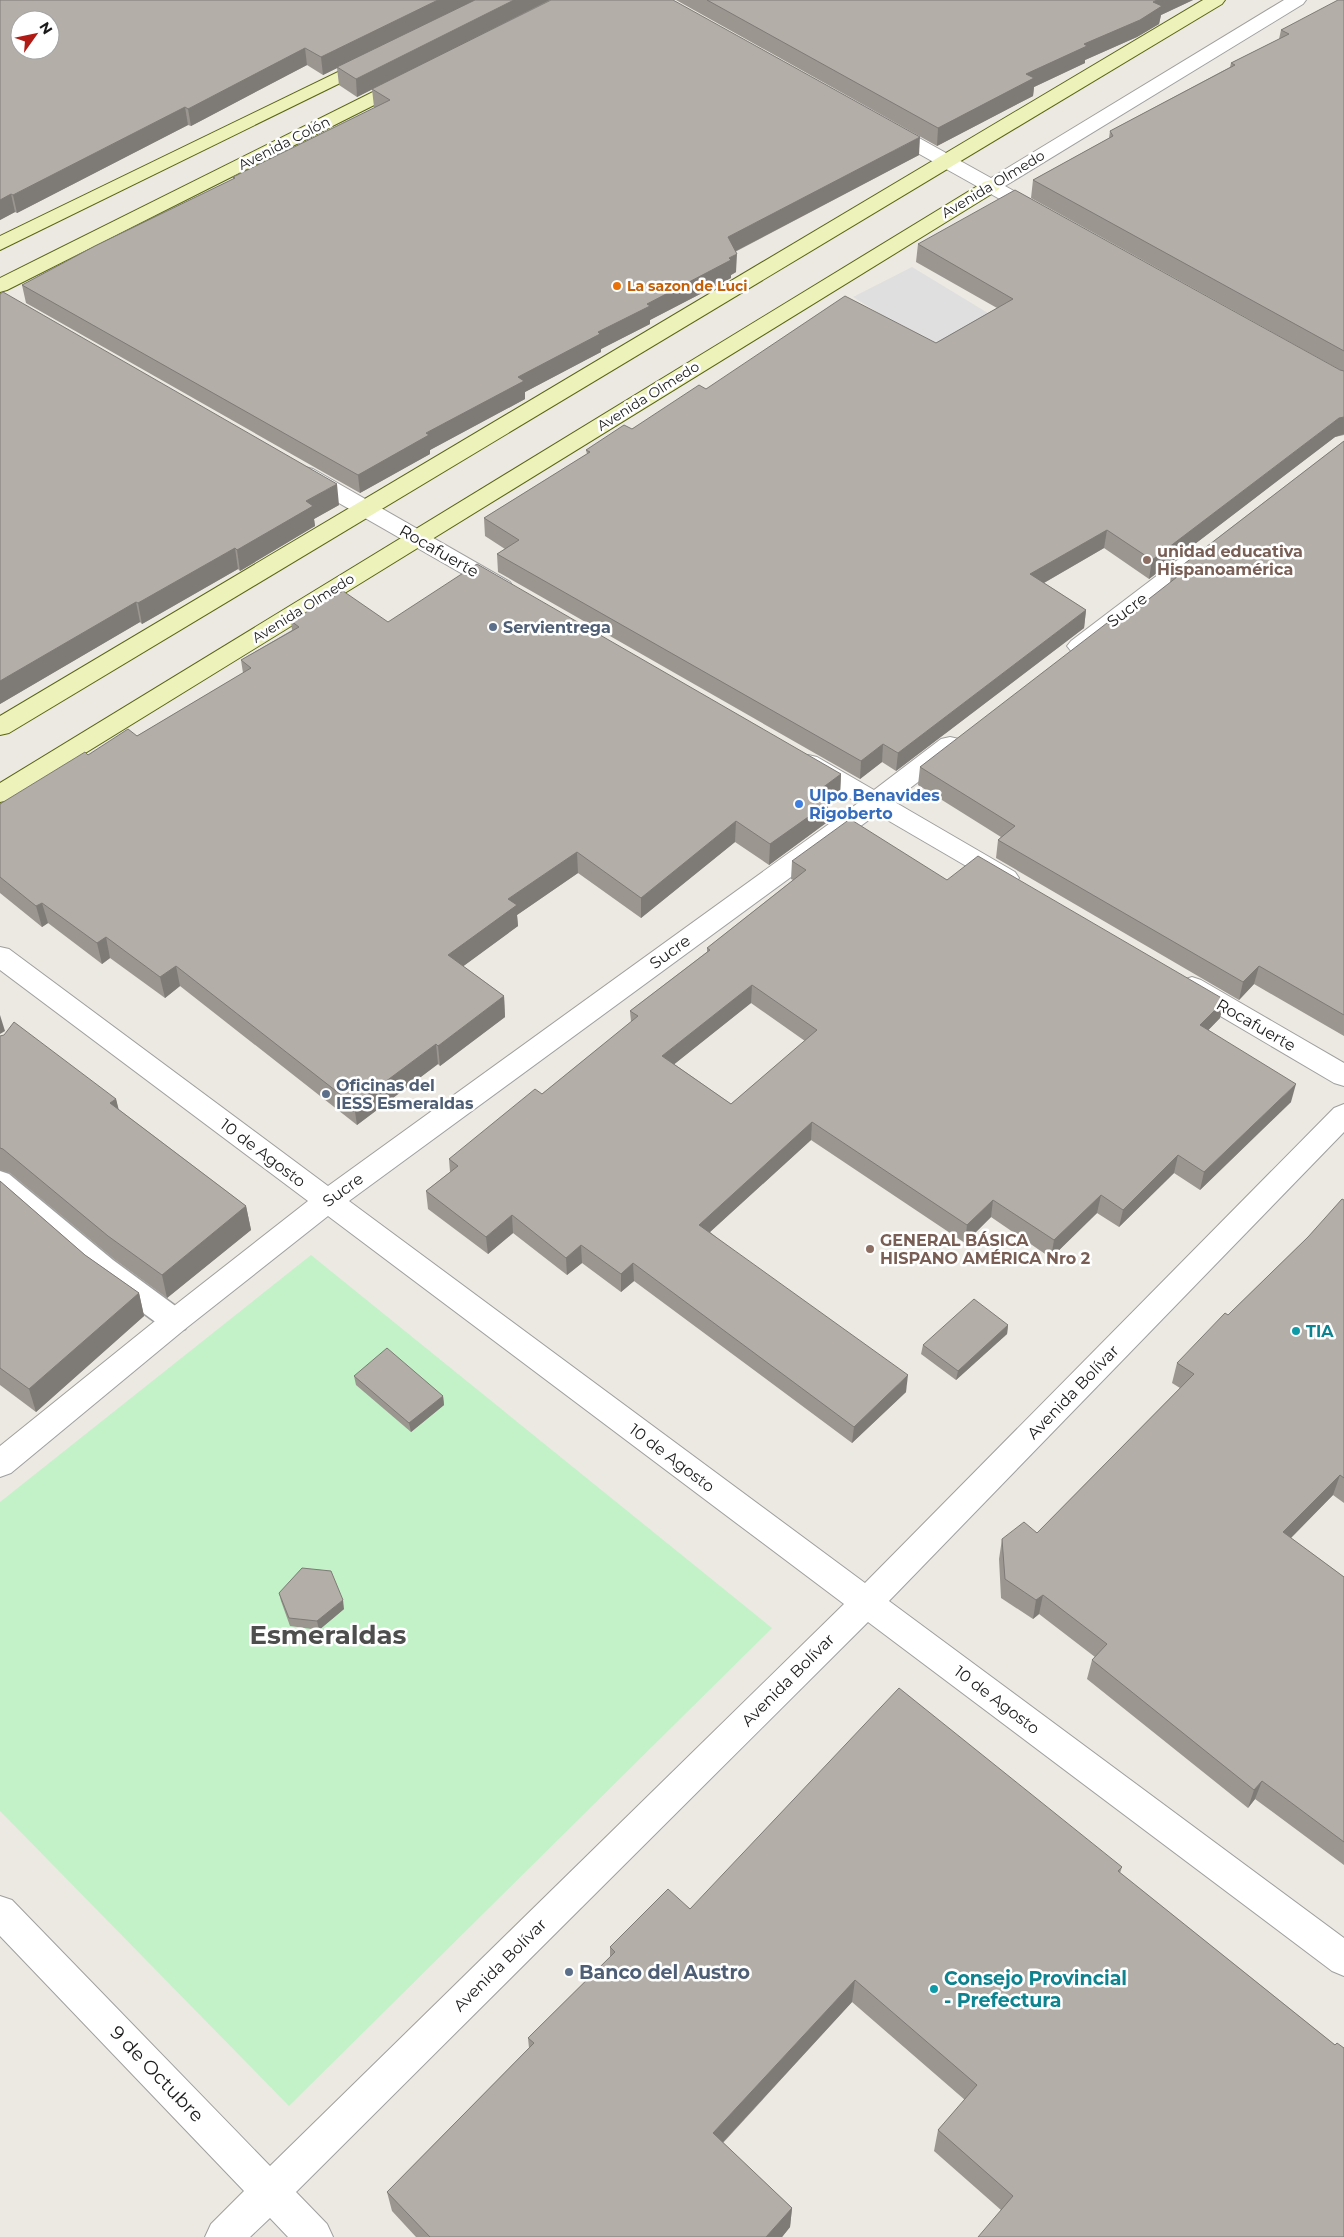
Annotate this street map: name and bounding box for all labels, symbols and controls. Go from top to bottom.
north arrow [10,10,60,60]
text: N [35,18,57,38]
street label: Avenida Colón [235,112,333,174]
street label: Avenida Olmedo [938,146,1048,222]
place label: La sazon de Luci [627,277,747,295]
marker: La sazon de Luci [611,280,623,292]
street label: Avenida Olmedo [594,357,703,435]
street label: Rocafuerte [396,521,482,581]
place label: unidad educativa Hispanoamérica [1157,542,1303,579]
marker: unidad educativa Hispanoamérica [1141,554,1153,566]
street label: Avenida Olmedo [249,569,358,647]
street label: Sucre [1103,589,1151,631]
place label: Servientrega [503,618,611,637]
marker: Servientrega [487,621,499,633]
place label: Ulpo Benavides Rigoberto [809,786,940,823]
marker: Ulpo Benavides Rigoberto [793,798,805,810]
street label: Sucre [646,931,694,973]
street label: Rocafuerte [1213,995,1299,1055]
place label: Oficinas del IESS Esmeraldas [336,1076,474,1113]
marker: Oficinas del IESS Esmeraldas [320,1088,332,1100]
street label: 10 de Agosto [217,1115,309,1191]
street label: Sucre [319,1169,367,1211]
place label: GENERAL BÁSICA HISPANO AMÉRICA Nro 2 [880,1231,1090,1268]
marker: GENERAL BÁSICA HISPANO AMÉRICA Nro 2 [864,1243,876,1255]
place label: TIA [1306,1322,1334,1341]
marker: TIA [1290,1325,1302,1337]
street label: Avenida Bolívar [1023,1341,1123,1443]
street label: 10 de Agosto [626,1420,718,1496]
district label: Esmeraldas [250,1619,407,1651]
street label: Avenida Bolívar [738,1630,838,1730]
street label: 10 de Agosto [951,1662,1043,1738]
street label: Avenida Bolívar [450,1915,550,2015]
place label: Banco del Austro [579,1961,750,1984]
marker: Banco del Austro [563,1966,575,1978]
place label: Consejo Provincial - Prefectura [944,1967,1127,2012]
marker: Consejo Provincial - Prefectura [928,1983,940,1995]
street label: 9 de Octubre [105,2021,209,2127]

